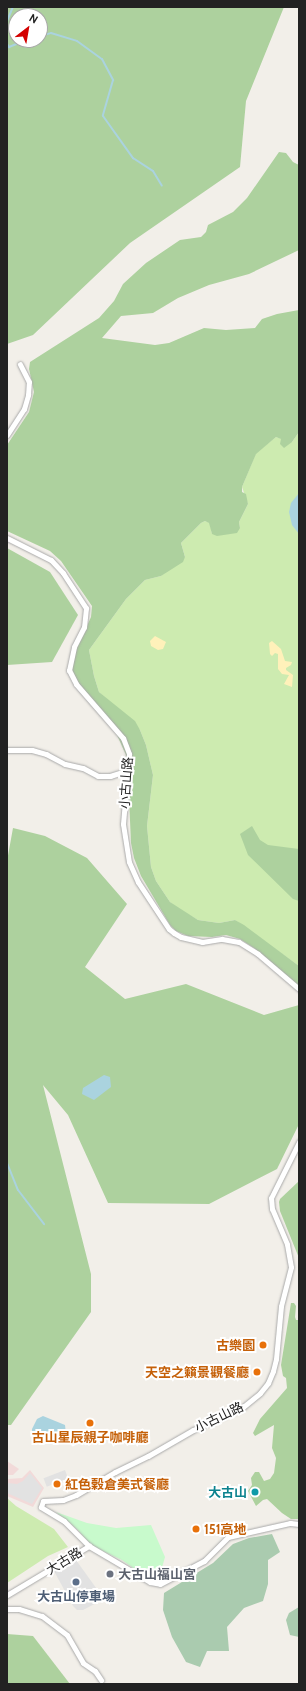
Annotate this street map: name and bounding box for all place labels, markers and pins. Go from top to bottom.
place label: 古樂園 [216,1337,255,1353]
marker: 古樂園 [258,1340,268,1350]
place label: 天空之籟景觀餐廳 [145,1364,249,1380]
marker: 天空之籟景觀餐廳 [252,1367,262,1377]
marker: 古山星辰親子咖啡廳 [85,1418,95,1428]
place label: 古山星辰親子咖啡廳 [32,1429,148,1445]
place label: 紅色榖倉美式餐廳 [65,1476,169,1492]
marker: 紅色榖倉美式餐廳 [52,1479,62,1489]
place label: 大古山 [208,1484,247,1500]
marker: 大古山 [250,1487,260,1497]
place label: 151高地 [204,1521,247,1537]
marker: 151高地 [191,1524,201,1534]
place label: 大古山福山宮 [118,1566,196,1582]
marker: 大古山福山宮 [105,1569,115,1579]
marker: 大古山停車場 [71,1577,81,1587]
place label: 大古山停車場 [37,1588,115,1604]

